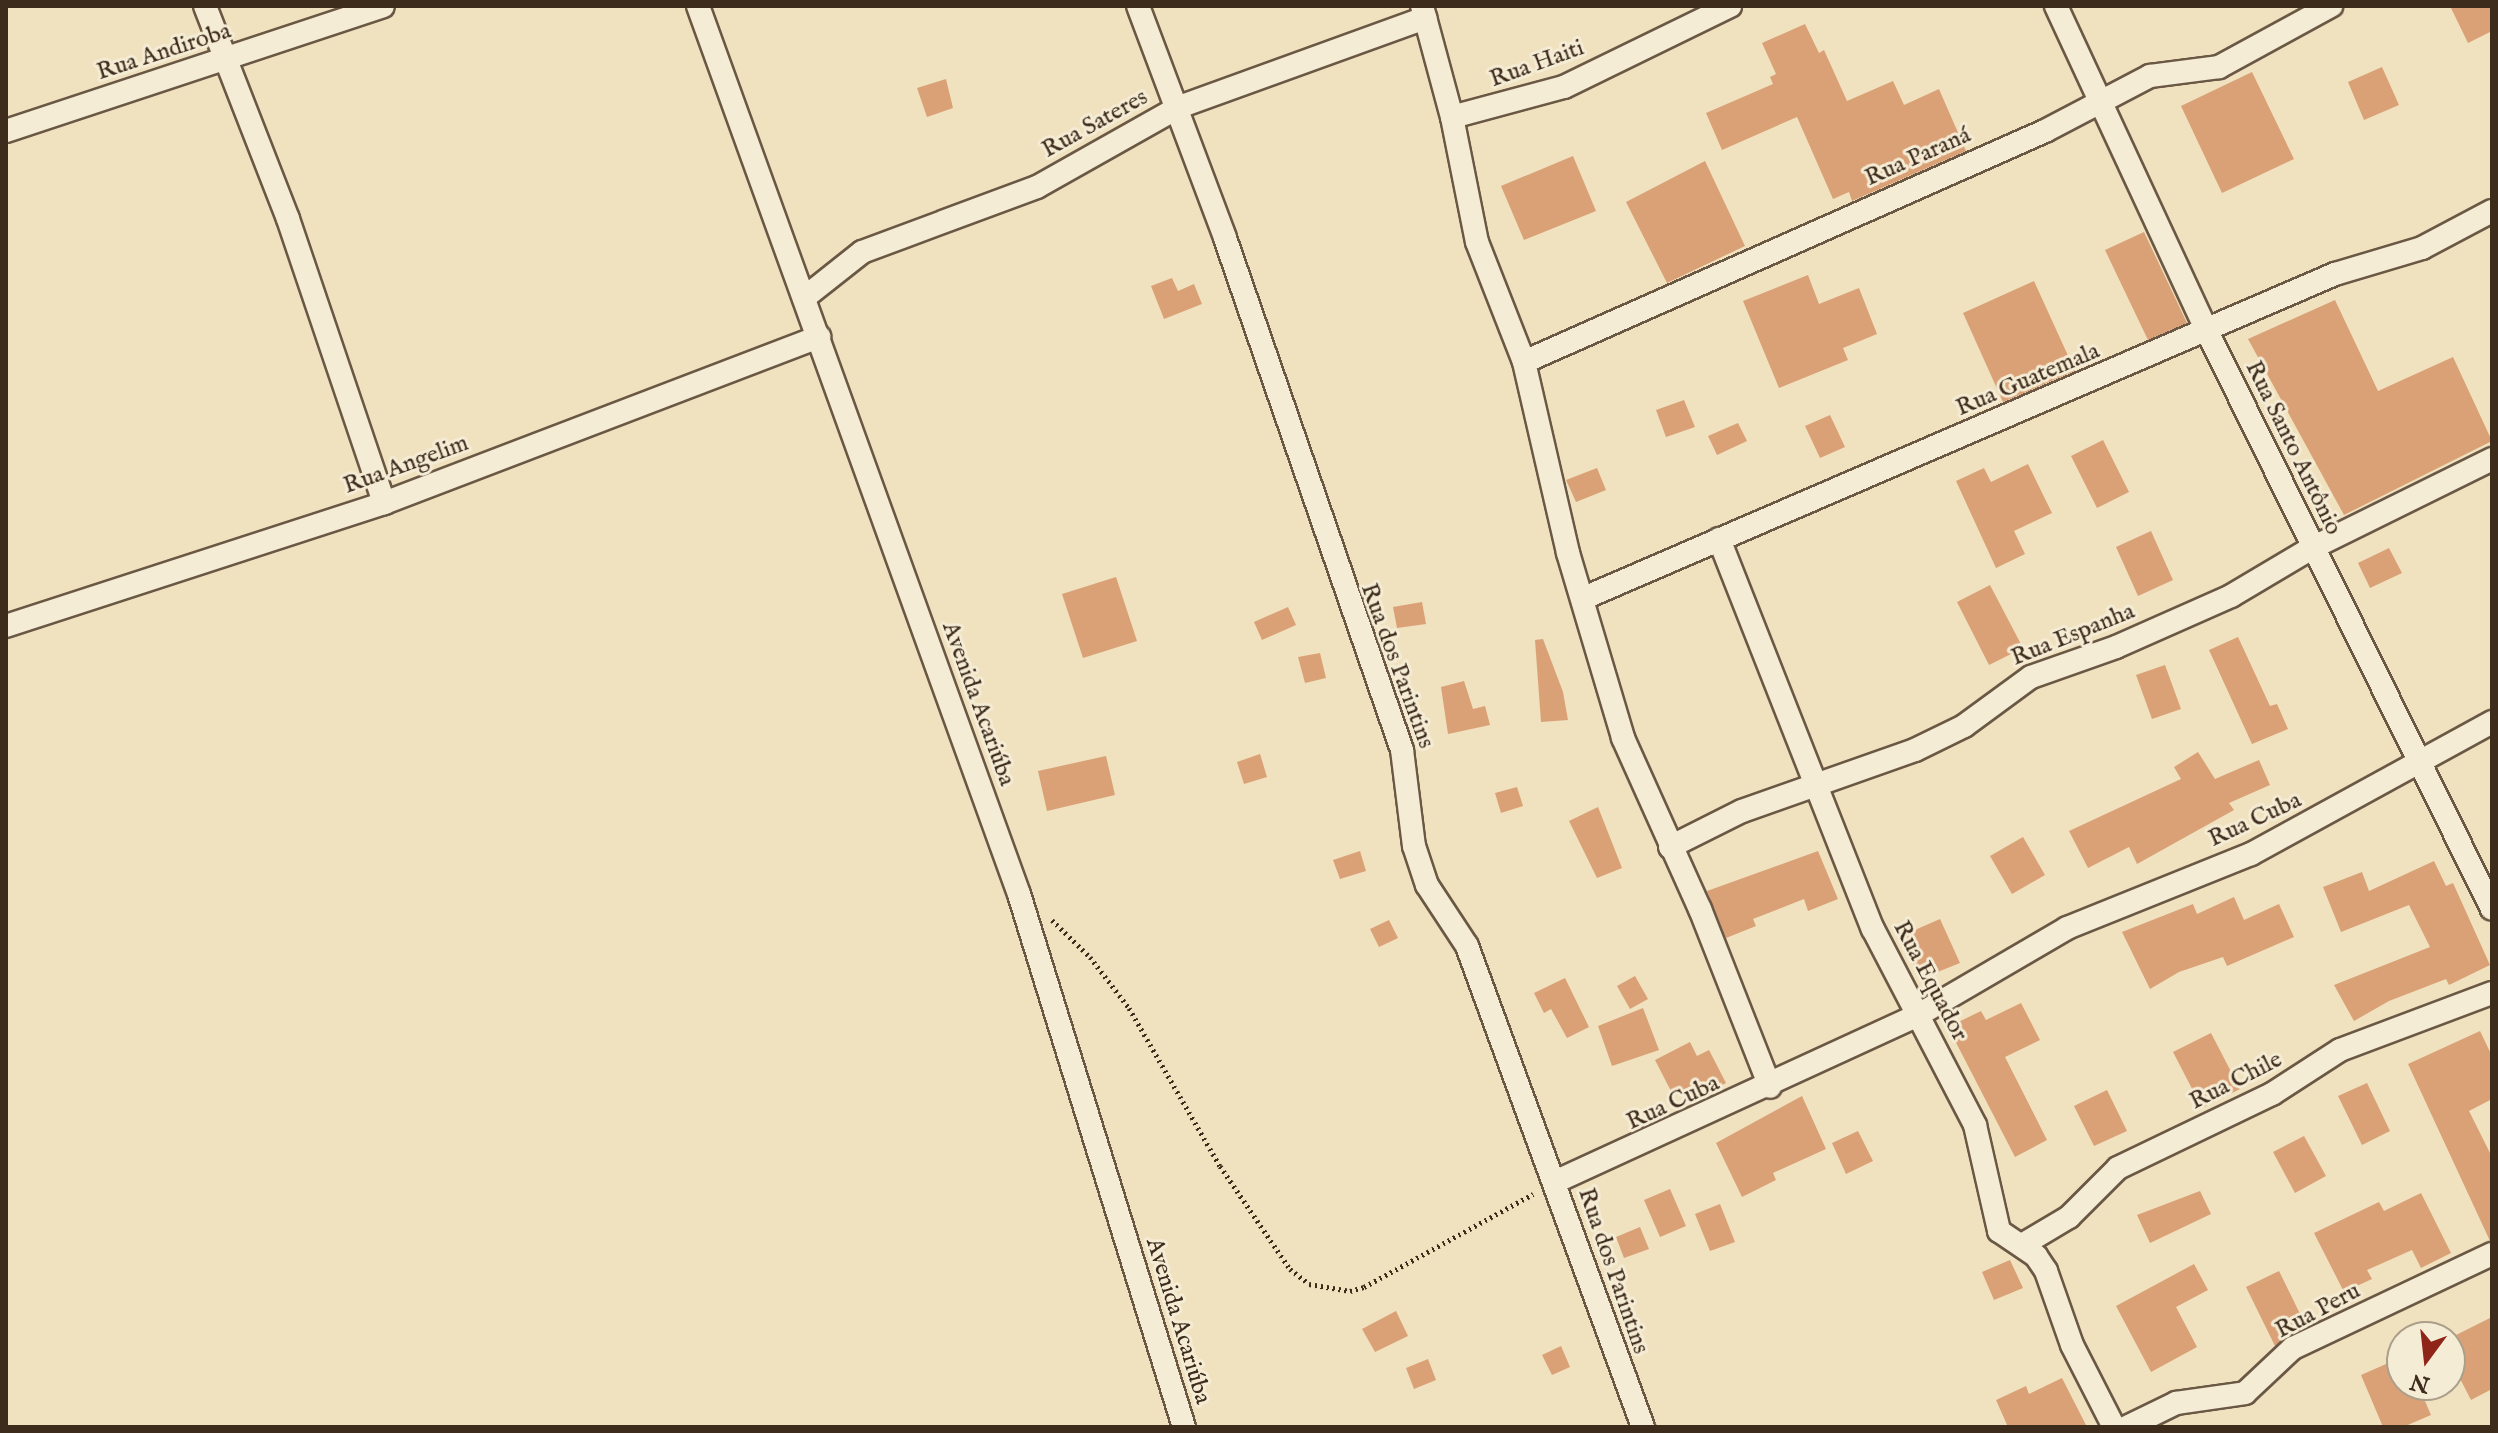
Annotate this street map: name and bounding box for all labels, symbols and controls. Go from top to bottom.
street label: Rua Andiroba [93,17,235,87]
street label: Rua Haiti [1486,34,1588,94]
street label: Rua Sateres [1037,83,1153,165]
street label: Rua Paraná [1861,121,1975,193]
street label: Rua Guatemala [1952,337,2104,423]
street label: Rua Santo Antônio [2238,356,2348,540]
street label: Rua Angelim [340,429,472,501]
street label: Rua dos Parintins [1354,580,1440,752]
street label: Rua Espanha [2007,597,2139,673]
street label: Avenida Acariúba [935,618,1021,790]
street label: Rua Cuba [2204,786,2306,854]
street label: Rua Equador [1886,916,1974,1046]
street label: Rua Chile [2185,1045,2287,1117]
street label: Rua Cuba [1622,1069,1724,1137]
street label: Rua dos Parintins [1571,1184,1655,1358]
street label: Avenida Acariúba [1139,1234,1217,1408]
street label: Rua Peru [2271,1277,2365,1345]
north arrow [2386,1321,2466,1401]
text: N [2407,1366,2433,1398]

